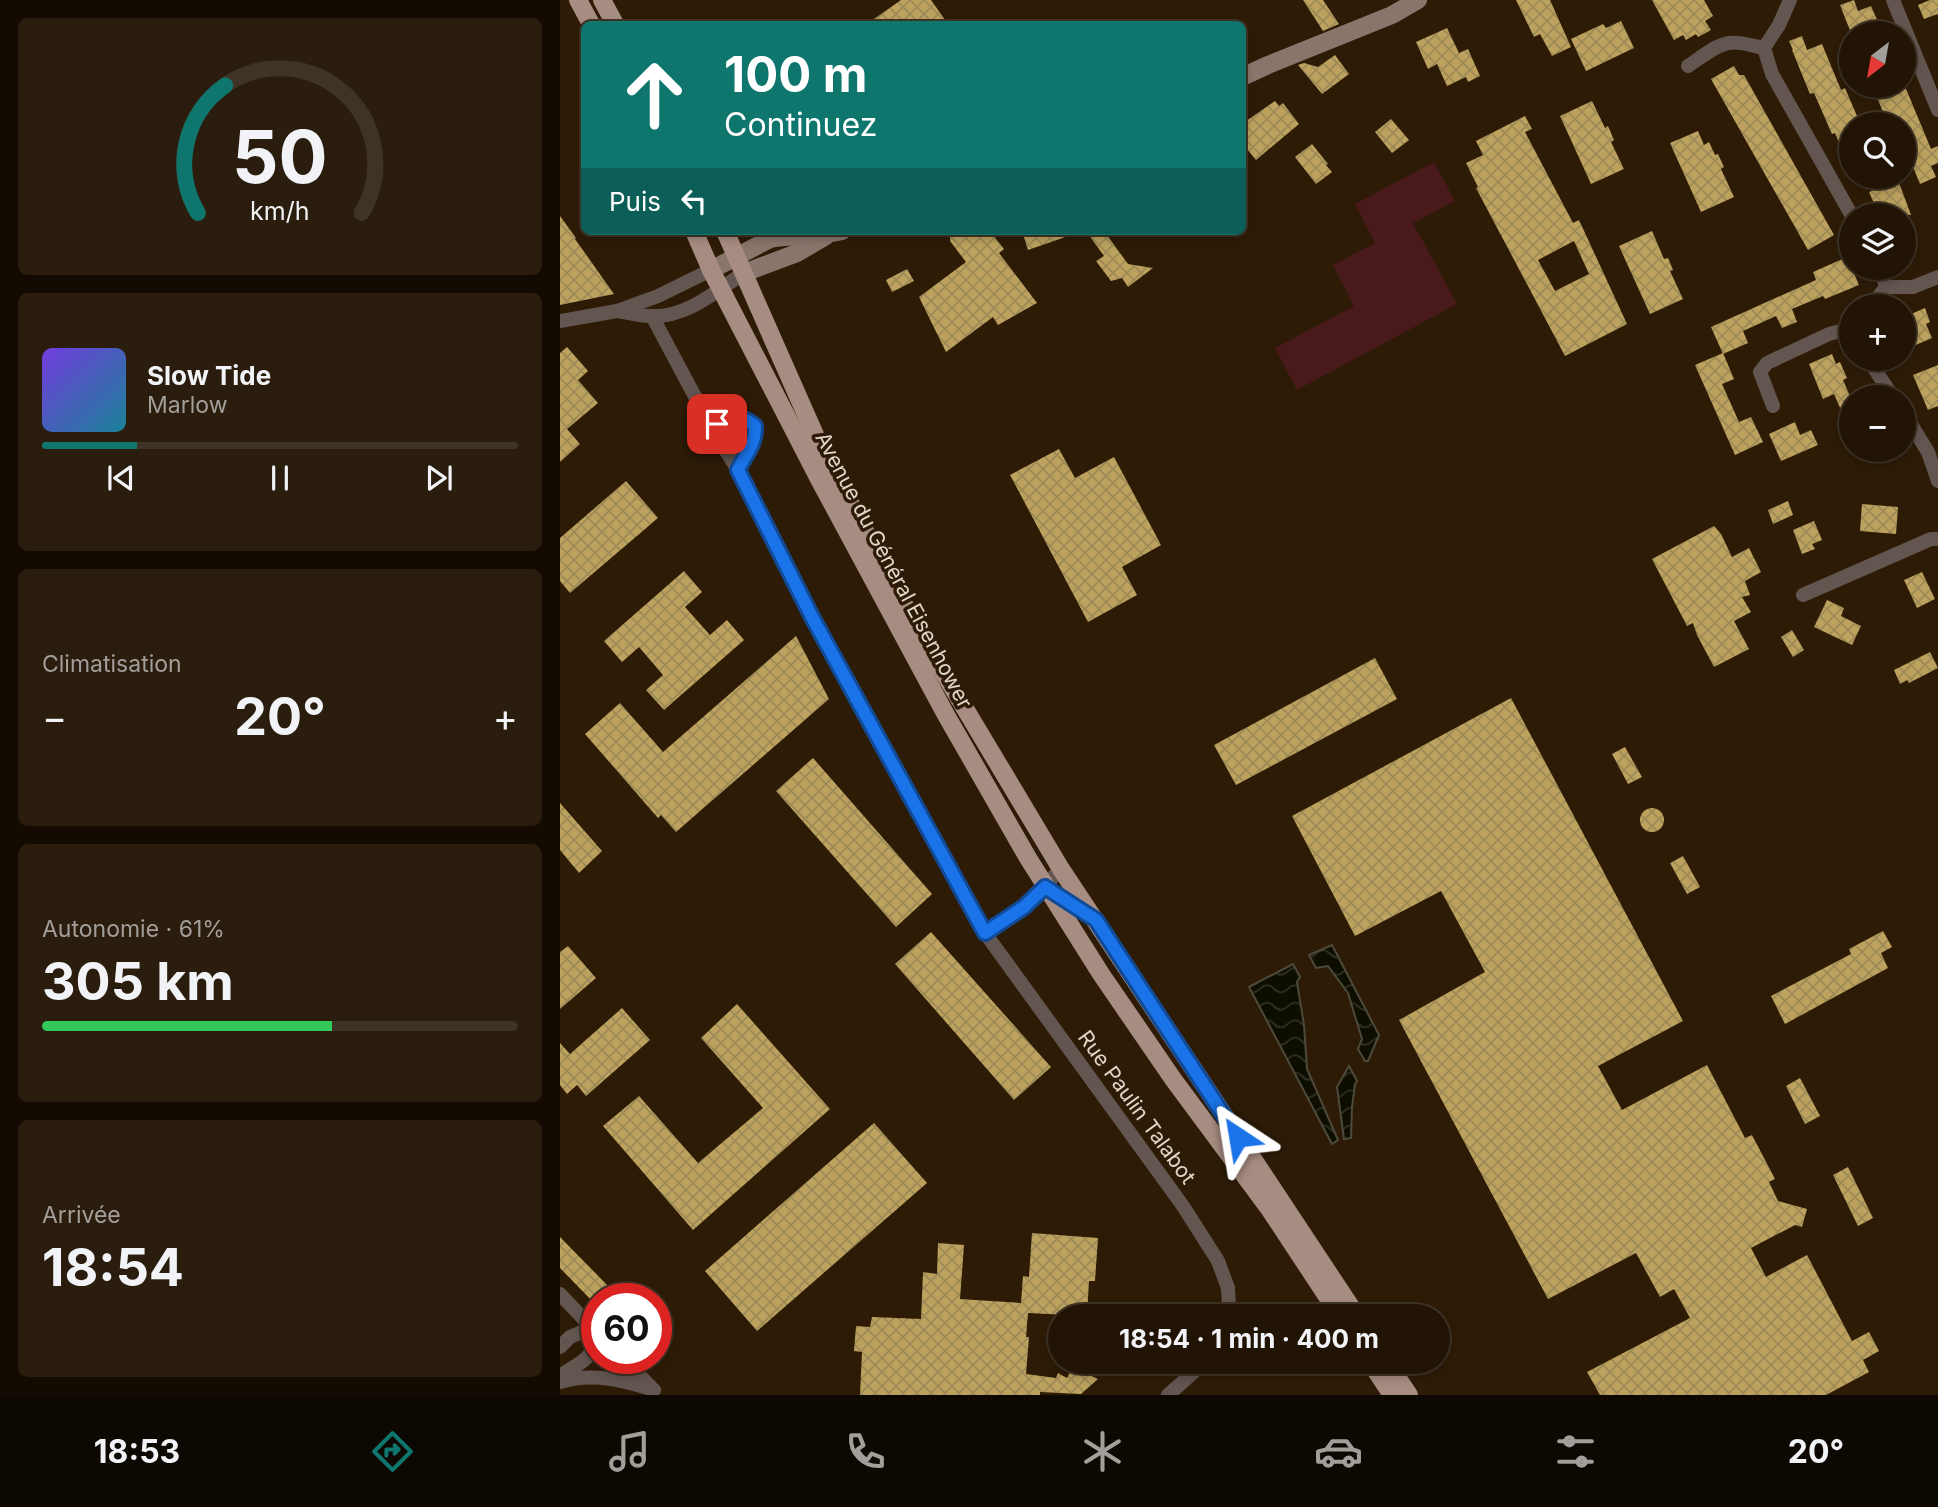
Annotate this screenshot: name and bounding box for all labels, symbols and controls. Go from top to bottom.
north arrow [1839,21,1916,98]
map controls [1839,21,1916,462]
text: 100 m [724,45,868,104]
icon: ahead [609,49,700,140]
text: Continuez [724,105,877,144]
text: 50 [232,112,328,201]
button: search [1839,112,1916,189]
icon: left [675,182,713,220]
text: Puis [609,186,661,217]
text: km/h [250,196,310,226]
button: layers [1839,203,1916,280]
button: + [1839,294,1916,371]
text: Slow Tide [147,360,271,391]
button: − [1839,385,1916,462]
text: Marlow [147,391,227,419]
pin [687,394,747,454]
icon: arrive [698,405,736,443]
street label: Avenue du Général Eisenhower [810,428,978,712]
icon: previous [102,459,140,497]
icon: pause [261,459,299,497]
icon: next [420,459,458,497]
text: Climatisation [42,650,182,678]
text: 20° [234,685,326,748]
text: − [42,694,67,740]
text: + [493,694,518,740]
text: Autonomie · 61% [42,915,225,943]
text: 305 km [42,950,234,1013]
street label: Rue Paulin Talabot [1073,1026,1201,1189]
position arrow [1201,1100,1275,1174]
text: Arrivée [42,1201,121,1229]
text: 18:54 [42,1236,184,1299]
speed limit sign: 60 [581,1283,672,1374]
text: 18:54 · 1 min · 400 m [1119,1323,1379,1354]
icon: directions [368,1427,417,1476]
icon: music [605,1427,654,1476]
icon: phone [841,1427,890,1476]
icon: climate [1078,1427,1127,1476]
icon: car [1314,1427,1363,1476]
icon: filters [1551,1427,1600,1476]
text: 18:53 [94,1432,180,1471]
text: 20° [1788,1432,1844,1471]

